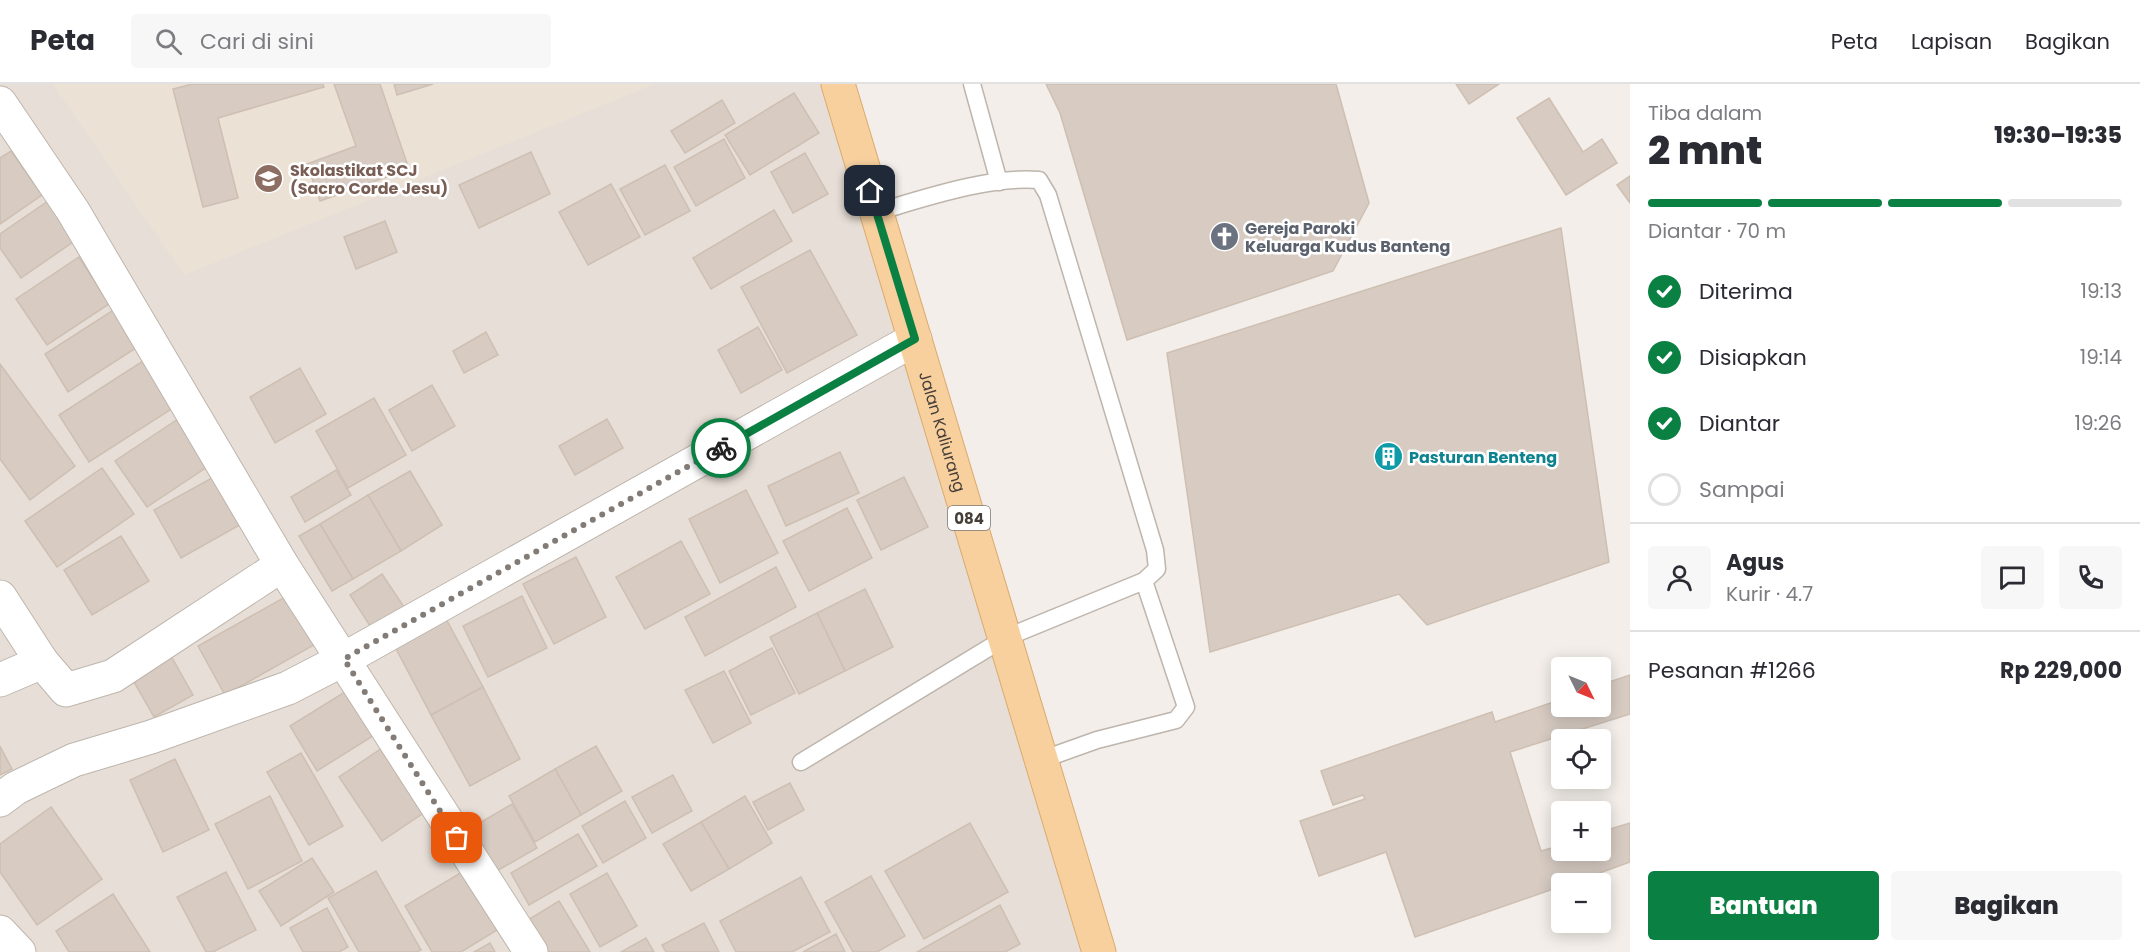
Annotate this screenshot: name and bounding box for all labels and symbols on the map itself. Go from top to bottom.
place label: Skolastikat SCJ (Sacro Corde Jesu) [290,159,448,200]
school or university icon: Skolastikat SCJ (Sacro Corde Jesu) [253,163,285,195]
pin [844,165,895,216]
place label: Gereja Paroki Keluarga Kudus Banteng [1245,217,1450,258]
church icon: Gereja Paroki Keluarga Kudus Banteng [1208,221,1240,253]
street label: Jalan Kaliurang [914,368,972,495]
courier [691,418,751,478]
building icon: Pasturan Benteng [1372,441,1404,473]
place label: Pasturan Benteng [1409,446,1557,469]
road number: 084 [948,506,990,530]
north arrow [1551,657,1611,717]
pin [431,812,482,863]

